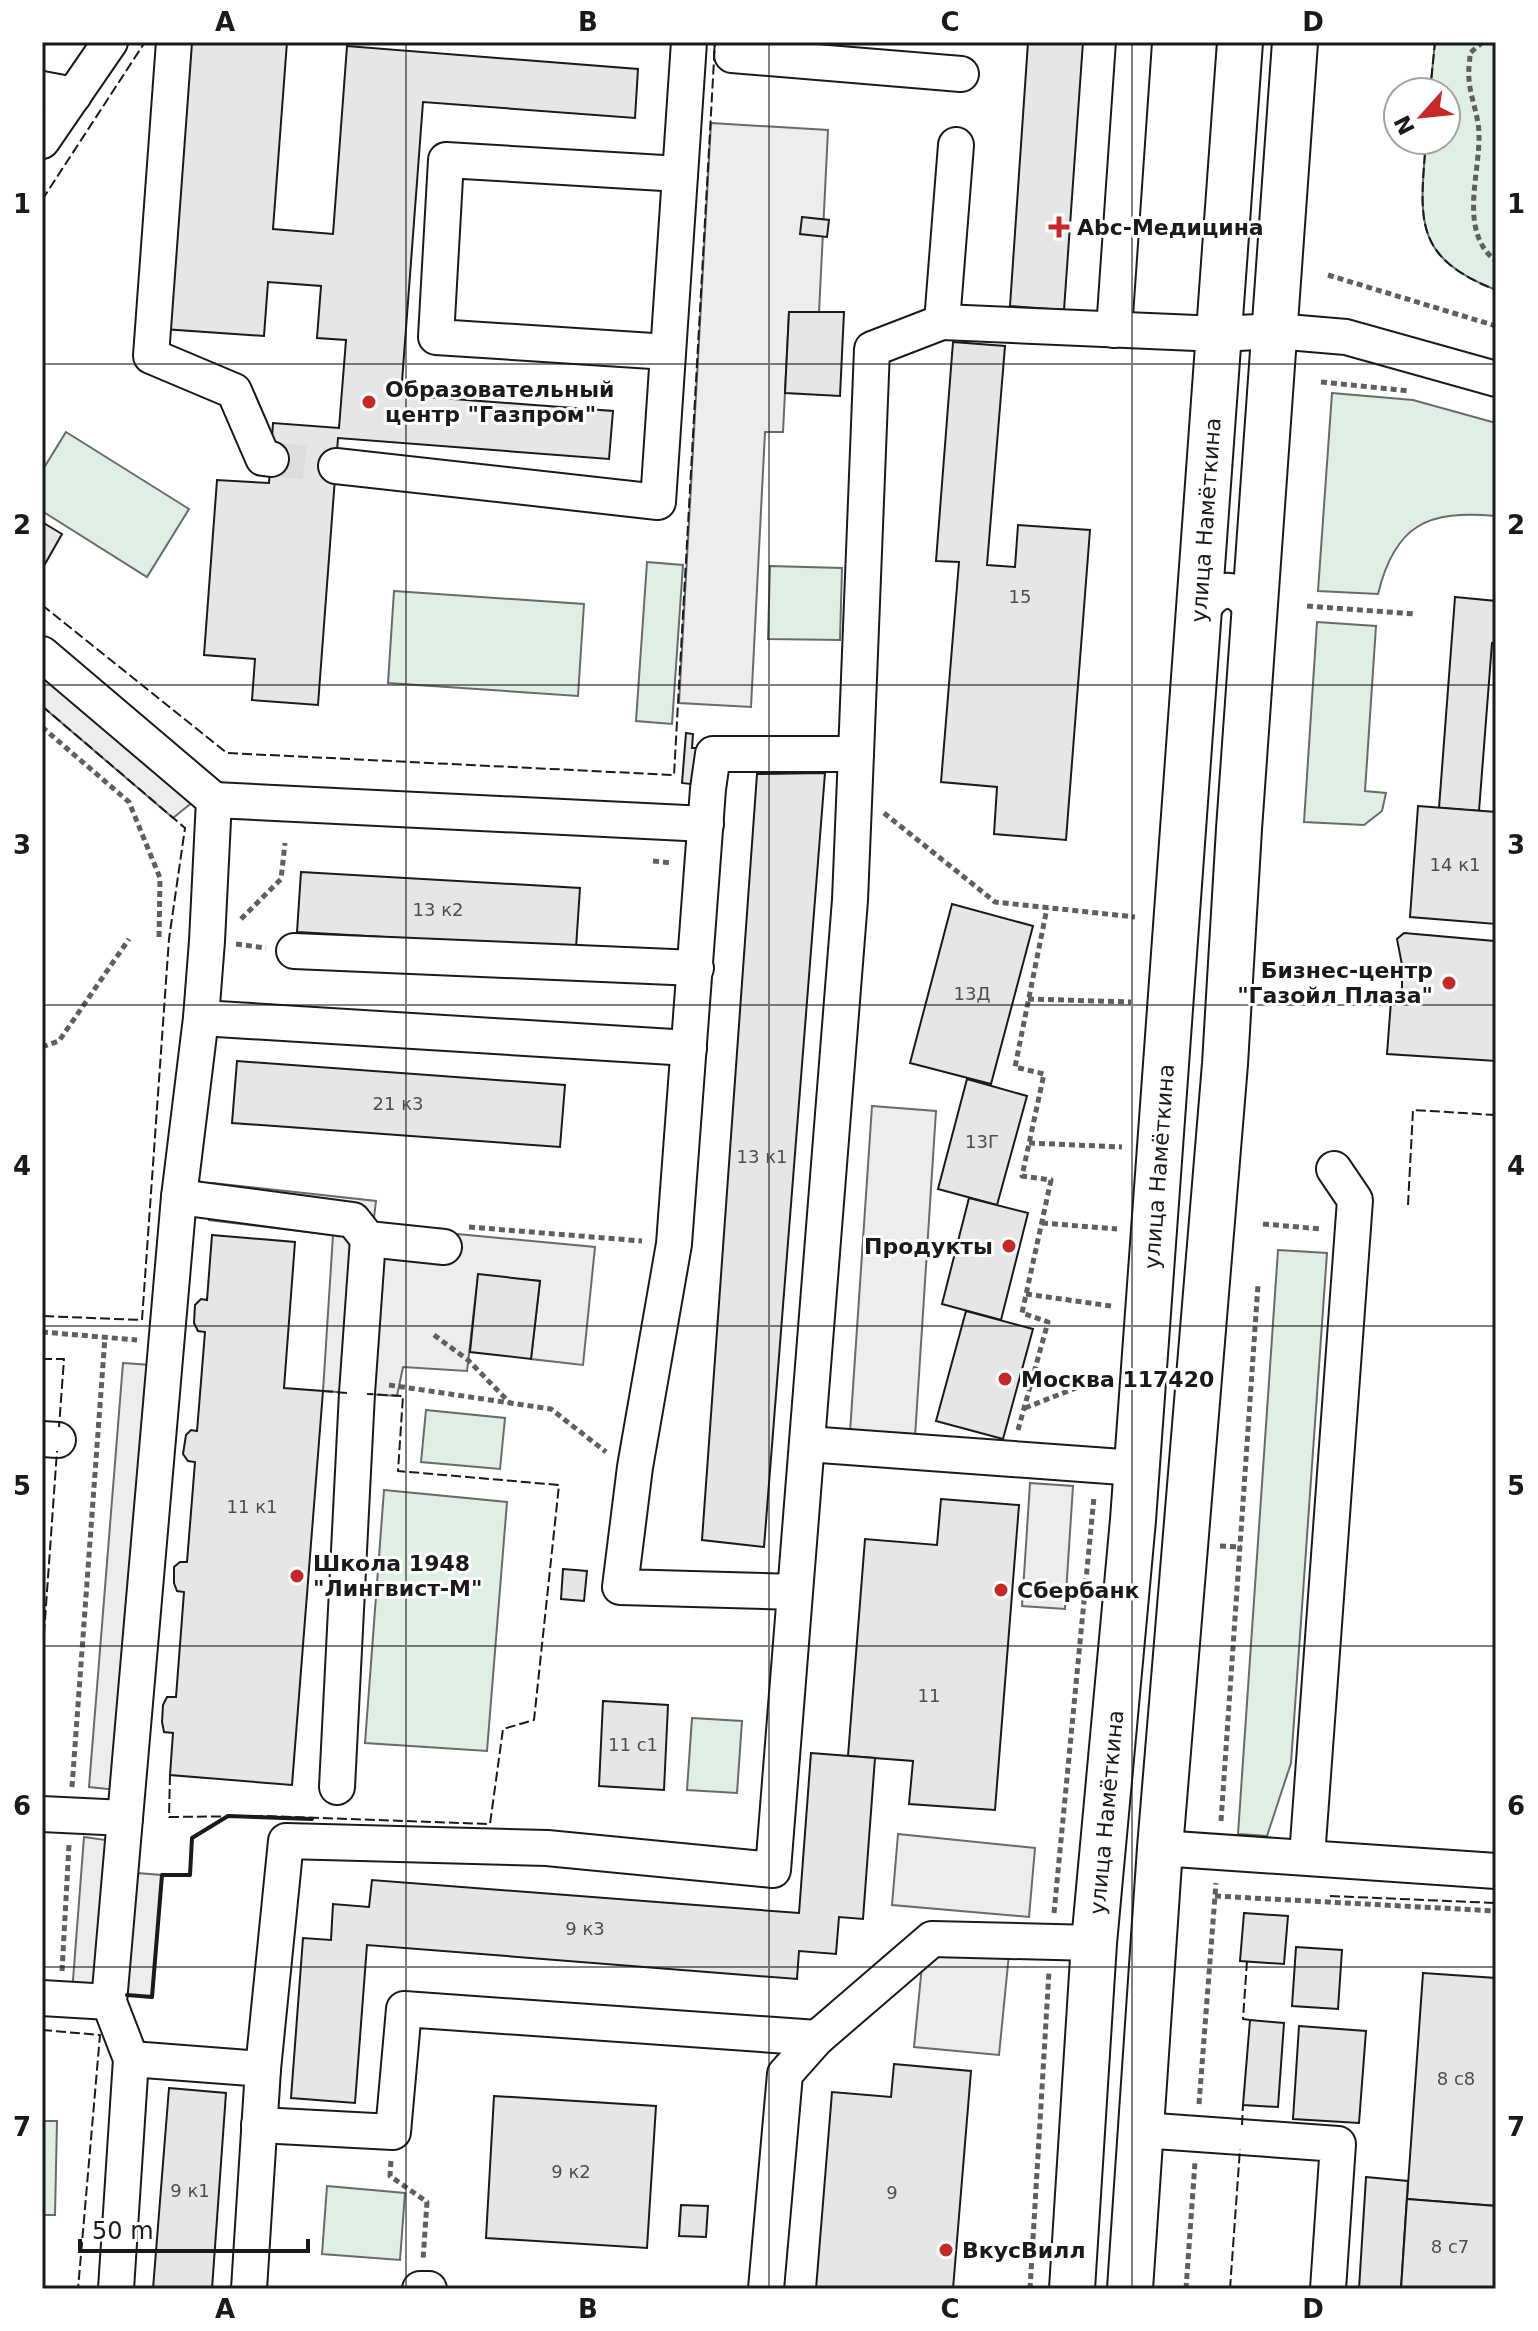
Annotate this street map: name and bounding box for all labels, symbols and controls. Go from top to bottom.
text: A [215,7,235,37]
text: B [578,7,598,37]
text: C [940,7,960,37]
text: D [1302,7,1324,37]
north arrow [1382,76,1462,156]
text: N [1389,111,1420,139]
text: 1 [13,189,31,219]
text: 1 [1507,189,1525,219]
place label: Abc-Медицина [1077,215,1264,240]
marker: Abc-Медицина [1048,216,1070,238]
place label: Образовательный центр "Газпром" [385,377,615,427]
marker: Образовательный центр "Газпром" [360,393,378,411]
street label: улица Намёткина [1186,417,1226,623]
text: 2 [13,510,31,540]
text: 2 [1507,510,1525,540]
house number: 15 [1009,586,1031,607]
text: 3 [13,830,31,860]
text: 3 [1507,830,1525,860]
house number: 14 к1 [1430,854,1480,875]
house number: 13 к2 [413,899,463,920]
place label: Бизнес-центр "Газойл Плаза" [1237,958,1433,1008]
marker: Бизнес-центр "Газойл Плаза" [1440,974,1458,992]
house number: 13Д [954,983,990,1004]
street label: улица Намёткина [1139,1063,1179,1270]
house number: 21 к3 [373,1093,423,1114]
house number: 13Г [965,1131,999,1152]
house number: 13 к1 [737,1146,787,1167]
text: 4 [13,1151,31,1181]
text: 4 [1507,1151,1525,1181]
place label: Продукты [864,1234,993,1259]
marker: Продукты [1000,1237,1018,1255]
place label: Москва 117420 [1021,1367,1214,1392]
marker: Москва 117420 [996,1370,1014,1388]
text: 5 [13,1471,31,1501]
text: 5 [1507,1471,1525,1501]
house number: 11 к1 [227,1496,277,1517]
place label: Школа 1948 "Лингвист-М" [313,1551,482,1601]
marker: Школа 1948 "Лингвист-М" [288,1567,306,1585]
place label: Сбербанк [1017,1578,1140,1603]
marker: Сбербанк [992,1581,1010,1599]
house number: 11 [918,1685,940,1706]
street label: улица Намёткина [1085,1709,1128,1916]
house number: 11 с1 [608,1734,658,1755]
text: 6 [13,1791,31,1821]
text: 6 [1507,1791,1525,1821]
house number: 9 к3 [565,1918,605,1939]
house number: 8 с8 [1437,2068,1475,2089]
text: 7 [13,2112,31,2142]
text: 7 [1507,2112,1525,2142]
house number: 9 к2 [551,2161,591,2182]
house number: 9 к1 [170,2180,210,2201]
house number: 9 [886,2182,898,2203]
scale bar [80,2203,308,2253]
text: 50 m [92,2217,154,2245]
house number: 8 с7 [1431,2236,1469,2257]
place label: ВкусВилл [962,2238,1086,2263]
marker: ВкусВилл [937,2241,955,2259]
text: A [215,2294,235,2324]
text: B [578,2294,598,2324]
text: C [940,2294,960,2324]
text: D [1302,2294,1324,2324]

